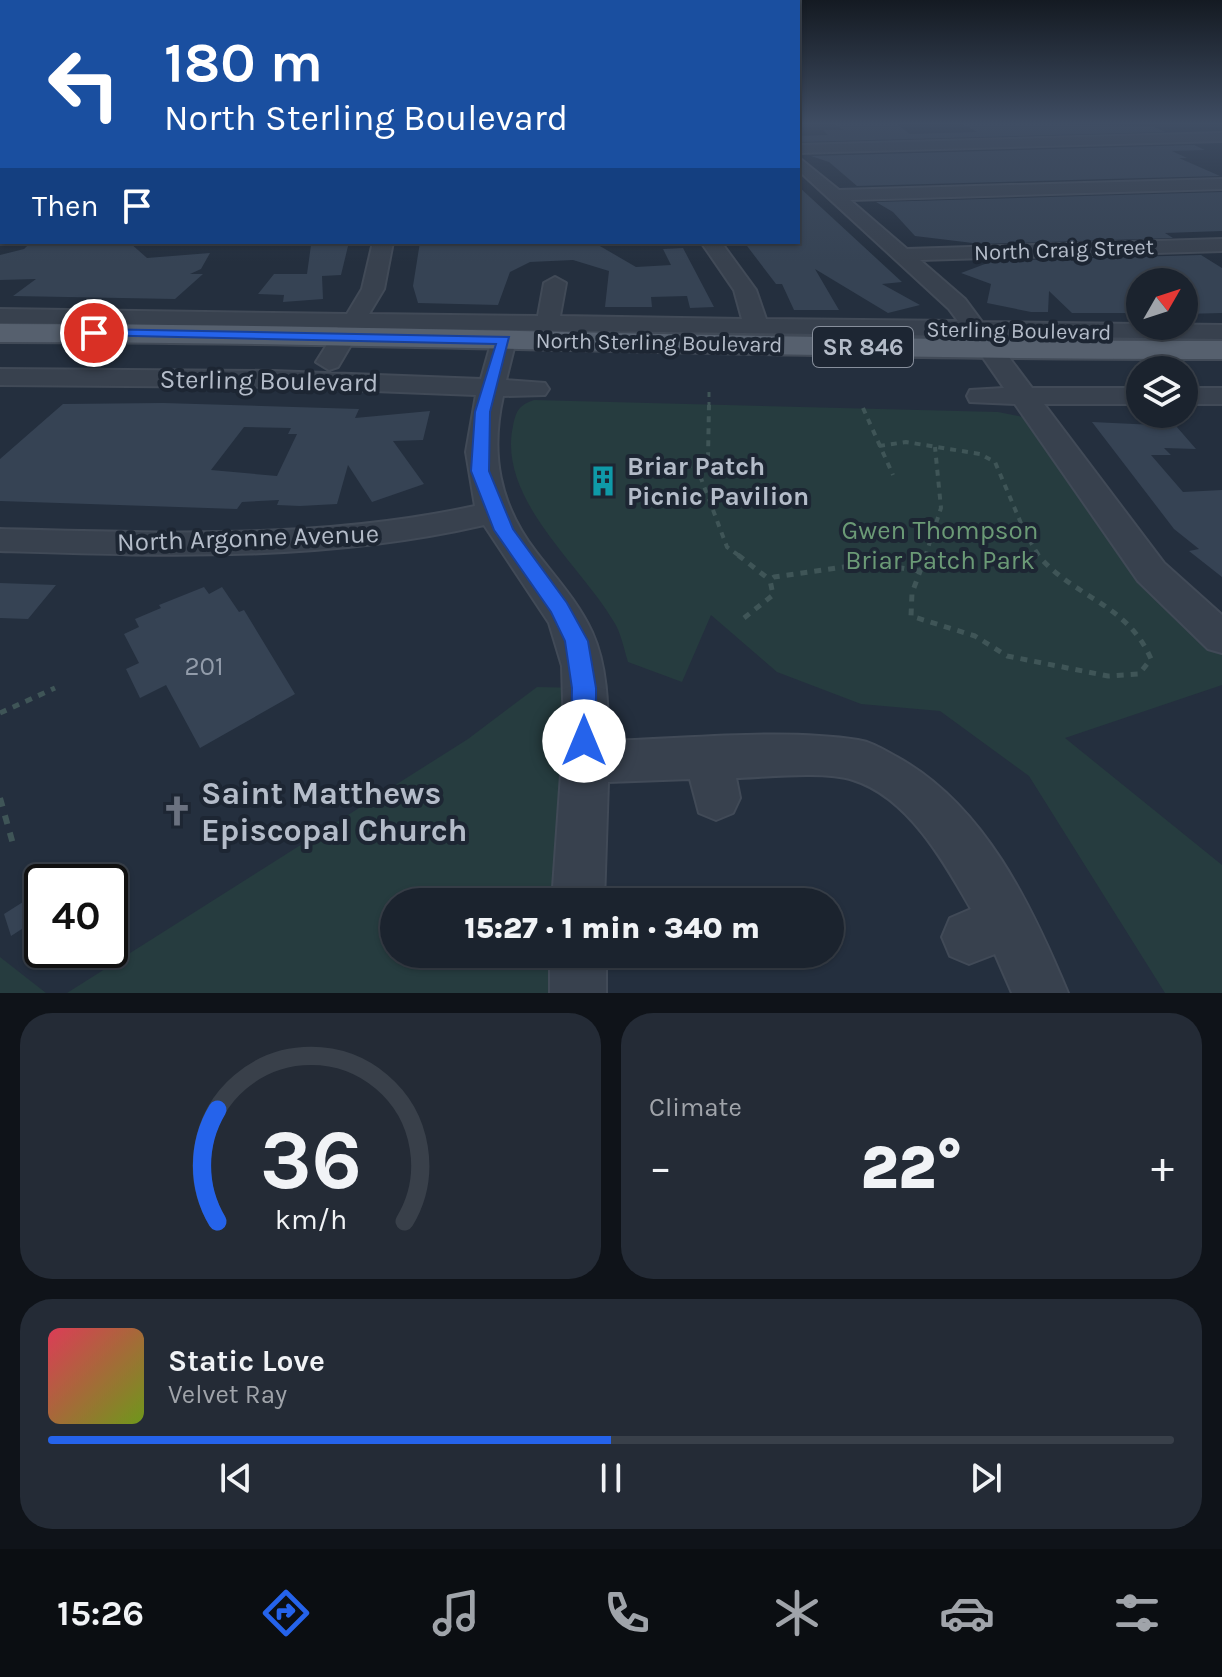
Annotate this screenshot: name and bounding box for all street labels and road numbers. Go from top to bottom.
street label: North Craig Street [974,234,1154,266]
street label: Sterling Boulevard [926,316,1112,346]
road number: SR 846 [813,327,913,367]
street label: North Sterling Boulevard [535,328,783,358]
street label: Sterling Boulevard [159,364,379,398]
street label: North Argonne Avenue [116,518,380,558]

